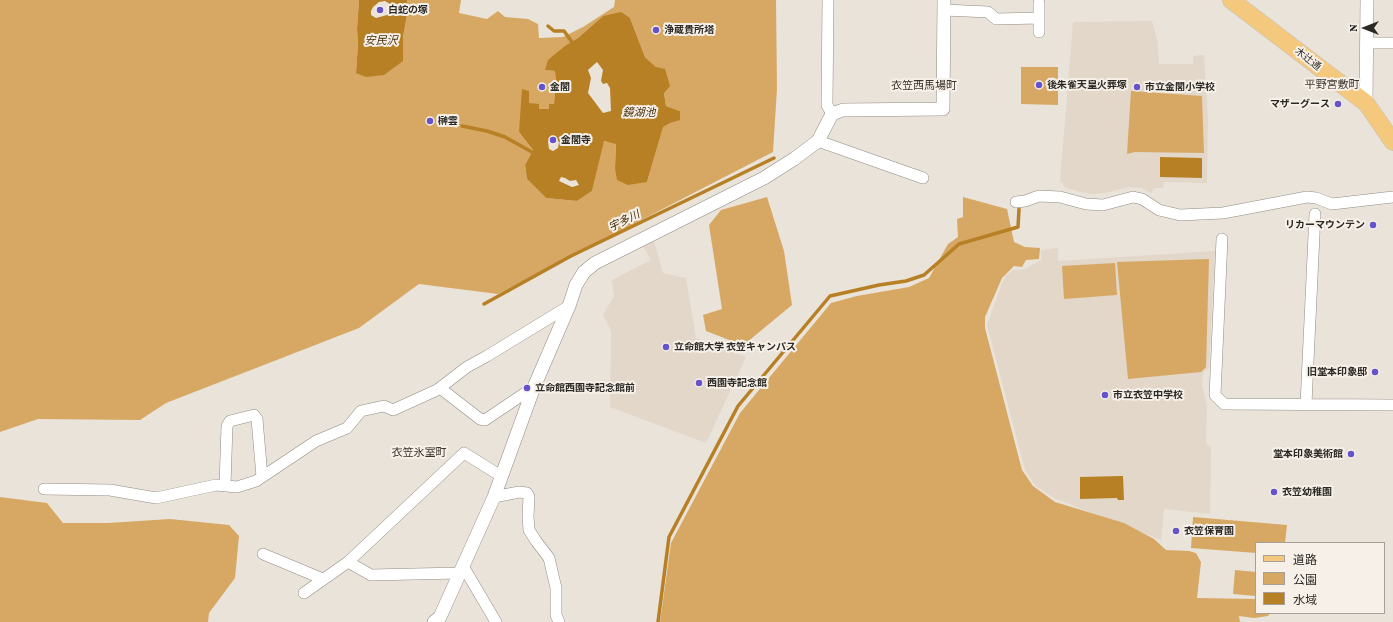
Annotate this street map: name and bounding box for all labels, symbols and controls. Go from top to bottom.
place label: 白蛇の塚 [388,4,428,16]
marker: 白蛇の塚 [375,5,385,15]
north arrow [1345,8,1385,48]
place label: 浄蔵貴所塔 [664,24,714,36]
text: N [1347,24,1359,32]
marker: 浄蔵貴所塔 [651,25,661,35]
water label: 安民沢 [365,34,397,48]
street label: 木辻通 [1292,45,1324,73]
district label: 平野宮敷町 [1305,78,1359,92]
district label: 衣笠西馬場町 [891,79,957,93]
place label: 後朱雀天皇火葬塚 [1047,79,1127,91]
marker: 後朱雀天皇火葬塚 [1034,80,1044,90]
place label: 金閣 [550,81,570,93]
place label: 市立金閣小学校 [1145,81,1215,93]
marker: 金閣 [537,82,547,92]
marker: 市立金閣小学校 [1132,82,1142,92]
place label: マザーグース [1270,98,1330,110]
marker: マザーグース [1333,99,1343,109]
water label: 鏡湖池 [623,106,655,120]
place label: 榊雲 [438,115,458,127]
marker: 榊雲 [425,116,435,126]
place label: 金閣寺 [561,134,591,146]
marker: 金閣寺 [548,135,558,145]
water label: 宇多川 [606,208,642,234]
place label: リカーマウンテン [1285,219,1365,231]
marker: リカーマウンテン [1368,220,1378,230]
place label: 立命館大学 衣笠キャンパス [674,341,796,353]
marker: 立命館大学 衣笠キャンパス [661,342,671,352]
place label: 旧堂本印象邸 [1307,366,1367,378]
marker: 旧堂本印象邸 [1370,367,1380,377]
place label: 西園寺記念館 [707,377,767,389]
marker: 西園寺記念館 [694,378,704,388]
place label: 立命館西園寺記念館前 [535,382,635,394]
marker: 立命館西園寺記念館前 [522,383,532,393]
place label: 市立衣笠中学校 [1113,389,1183,401]
marker: 市立衣笠中学校 [1100,390,1110,400]
district label: 衣笠氷室町 [392,446,446,460]
place label: 堂本印象美術館 [1273,448,1343,460]
marker: 堂本印象美術館 [1346,449,1356,459]
place label: 衣笠幼稚園 [1282,486,1332,498]
marker: 衣笠幼稚園 [1269,487,1279,497]
place label: 衣笠保育園 [1184,525,1234,537]
marker: 衣笠保育園 [1171,526,1181,536]
legend [1255,542,1385,614]
text: 道路 [1293,553,1317,567]
text: 公園 [1293,573,1317,587]
text: 水域 [1293,593,1317,607]

